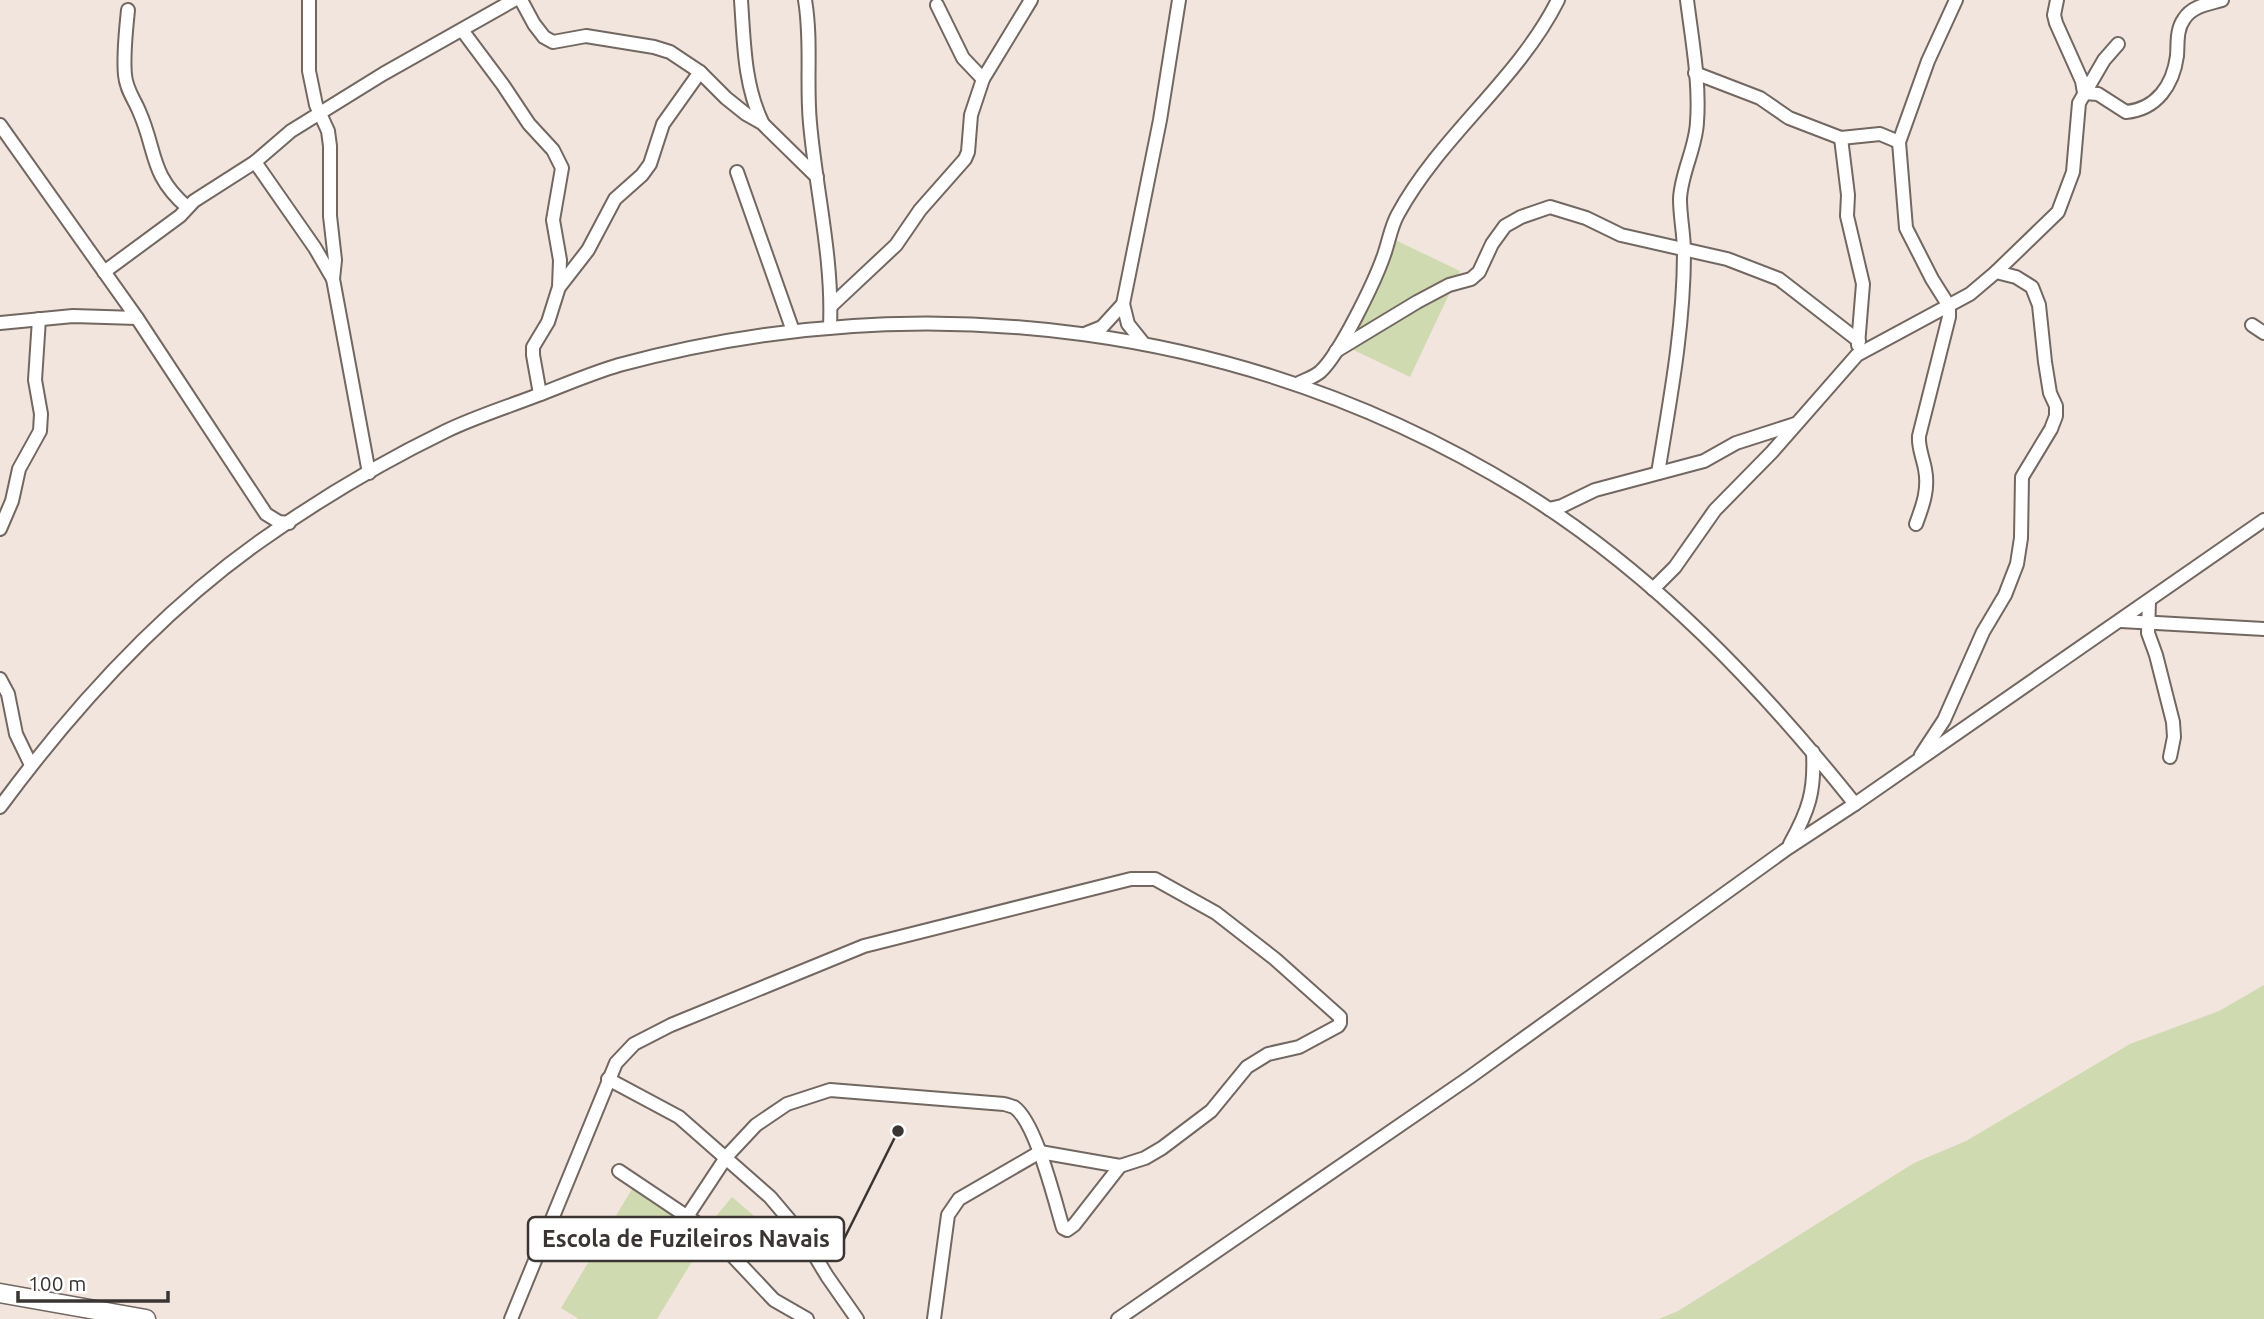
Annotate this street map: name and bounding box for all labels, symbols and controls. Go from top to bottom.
callout: Escola de Fuzileiros Navais [528,1217,844,1261]
text: Escola de Fuzileiros Navais [542,1226,830,1251]
scale bar [18,1260,168,1304]
text: 100 m [28,1271,86,1295]

